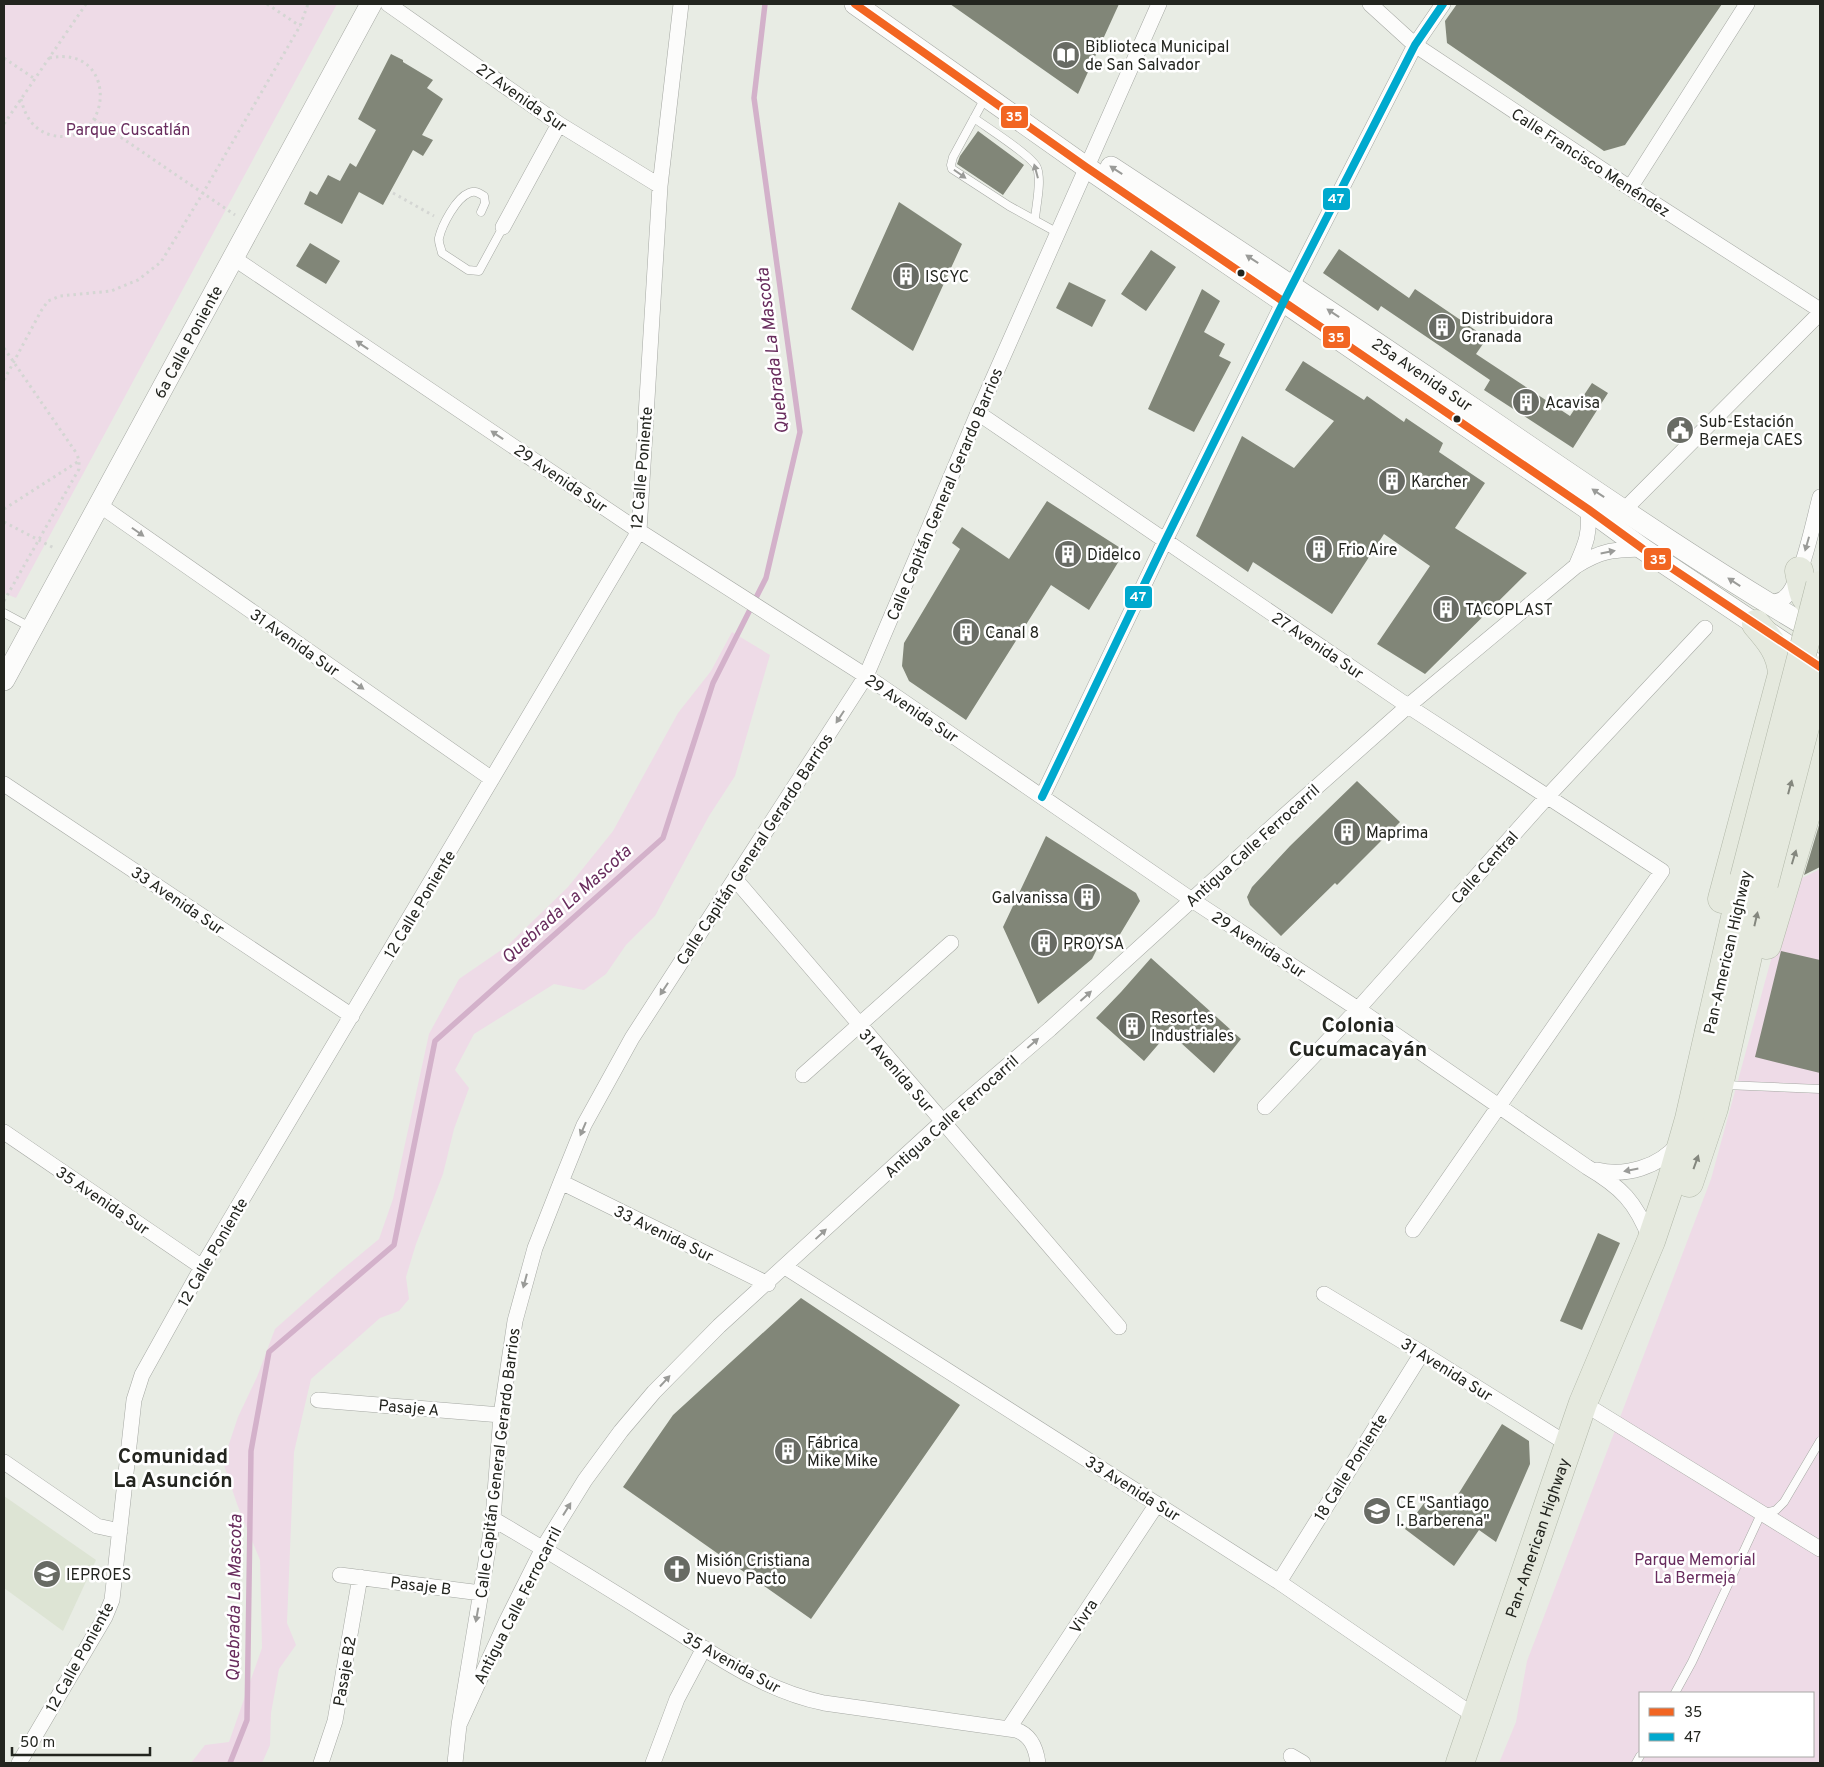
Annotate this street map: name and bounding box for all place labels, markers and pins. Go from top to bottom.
place label: Biblioteca Municipal de San Salvador [1085,38,1229,76]
library icon: Biblioteca Municipal de San Salvador [1051,40,1081,70]
building icon: ISCYC [891,261,921,291]
place label: ISCYC [925,268,969,288]
unlabelled marker [1236,268,1246,278]
place label: Distribuidora Granada [1461,310,1553,348]
building icon: Distribuidora Granada [1427,312,1457,342]
building icon: Acavisa [1511,387,1541,417]
place label: Acavisa [1545,394,1600,414]
place label: Sub-Estación Bermeja CAES [1699,413,1803,451]
unlabelled marker [1452,414,1462,424]
public building icon: Sub-Estación Bermeja CAES [1665,415,1695,445]
building icon: Karcher [1377,466,1407,496]
place label: Karcher [1411,473,1468,493]
building icon: Frio Aire [1304,534,1334,564]
building icon: Didelco [1053,539,1083,569]
place label: Frio Aire [1338,541,1397,561]
place label: Didelco [1087,546,1141,566]
building icon: TACOPLAST [1431,594,1461,624]
place label: TACOPLAST [1465,601,1553,621]
building icon: Canal 8 [951,617,981,647]
place label: Canal 8 [985,624,1039,644]
building icon: Maprima [1332,817,1362,847]
place label: Maprima [1366,824,1428,844]
building icon: Galvanissa [1072,882,1102,912]
place label: Galvanissa [992,889,1068,909]
building icon: PROYSA [1029,928,1059,958]
place label: PROYSA [1063,935,1125,955]
place label: Resortes Industriales [1151,1009,1234,1047]
building icon: Resortes Industriales [1117,1011,1147,1041]
place label: Fábrica Mike Mike [807,1434,878,1472]
building icon: Fábrica Mike Mike [773,1436,803,1466]
place label: CE "Santiago I. Barberena" [1396,1494,1490,1532]
school or university icon: CE "Santiago I. Barberena" [1362,1496,1392,1526]
place label: Misión Cristiana Nuevo Pacto [696,1552,810,1590]
church icon: Misión Cristiana Nuevo Pacto [662,1554,692,1584]
school or university icon: IEPROES [32,1559,62,1589]
place label: IEPROES [66,1566,131,1586]

